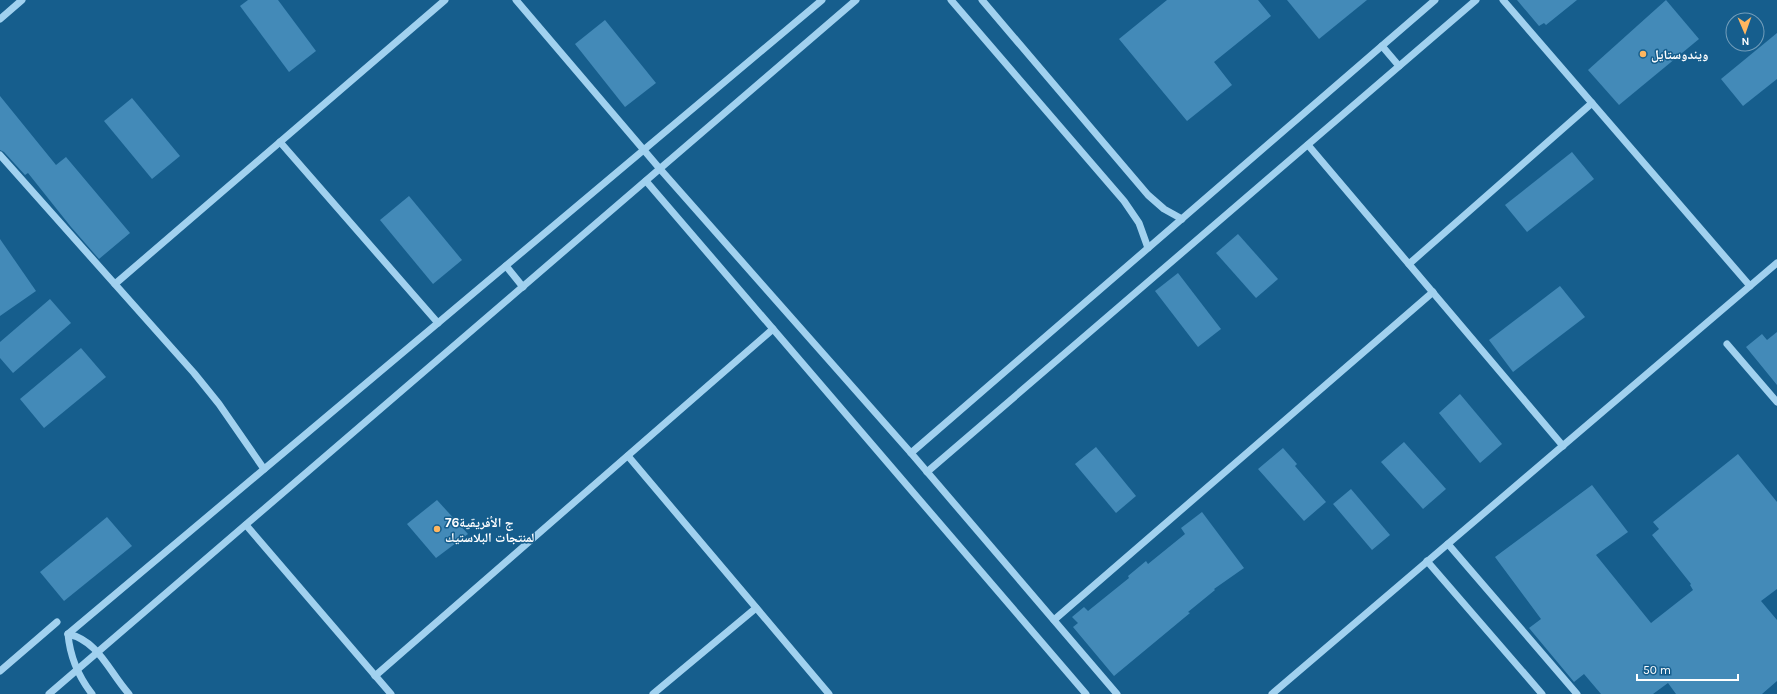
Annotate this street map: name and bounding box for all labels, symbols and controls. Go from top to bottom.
north arrow [1725,12,1765,52]
text: N [1741,35,1750,48]
place label: ويندوستايل [1651,47,1709,63]
marker: ويندوستايل [1638,49,1648,59]
place label: 76ج الأفريقية لمنتجات البلاستيك [445,515,535,545]
marker: 76ج الأفريقية لمنتجات البلاستيك [432,524,442,534]
scale bar [1637,656,1738,682]
text: 50 m [1643,663,1671,677]

